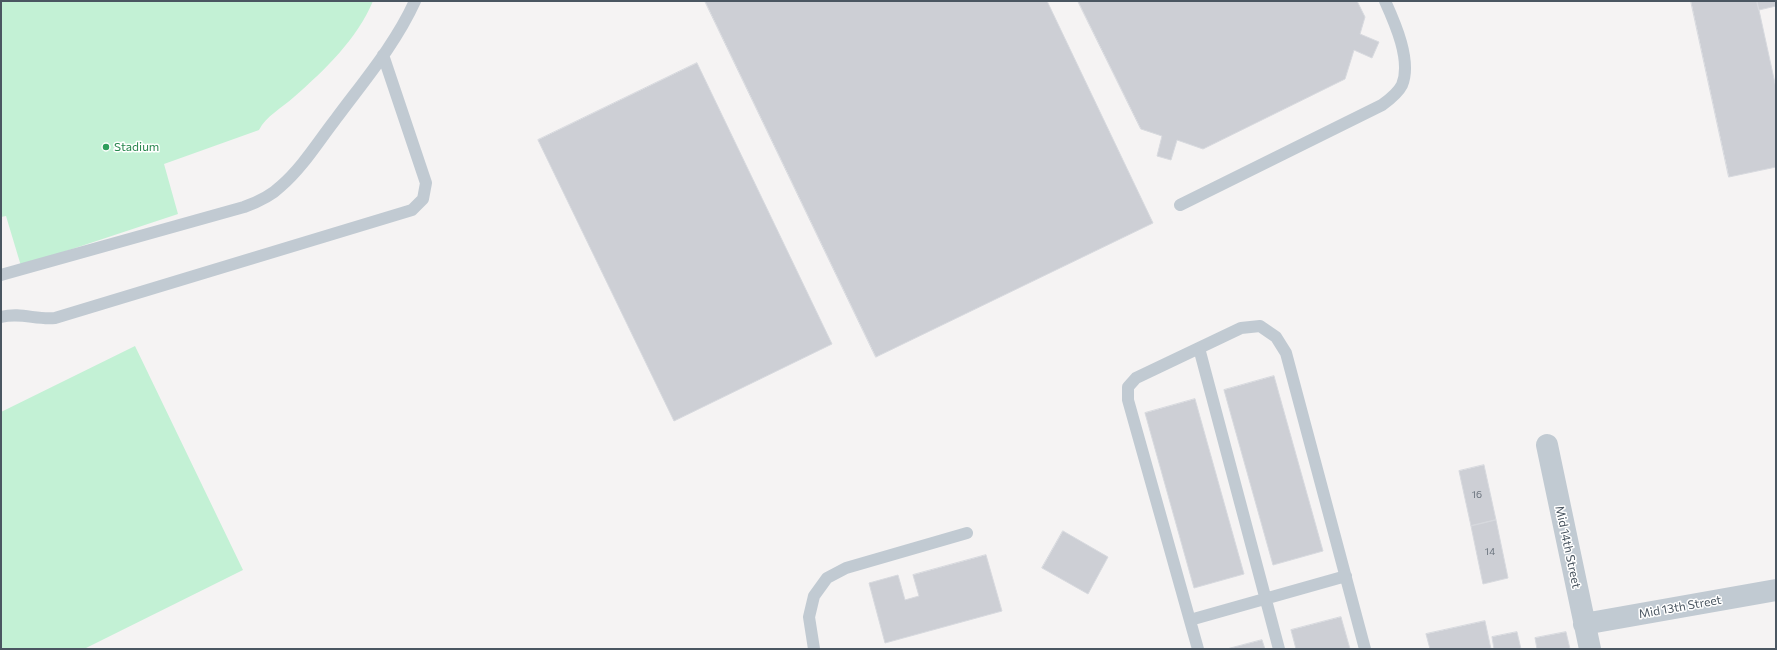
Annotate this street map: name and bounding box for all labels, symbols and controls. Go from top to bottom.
place label: Stadium [114,140,159,154]
marker: Stadium [101,142,111,152]
house number: 16 [1472,489,1482,501]
street label: Mid 14th Street [1552,504,1584,590]
house number: 14 [1485,546,1495,558]
street label: Mid 13th Street [1637,593,1723,621]

